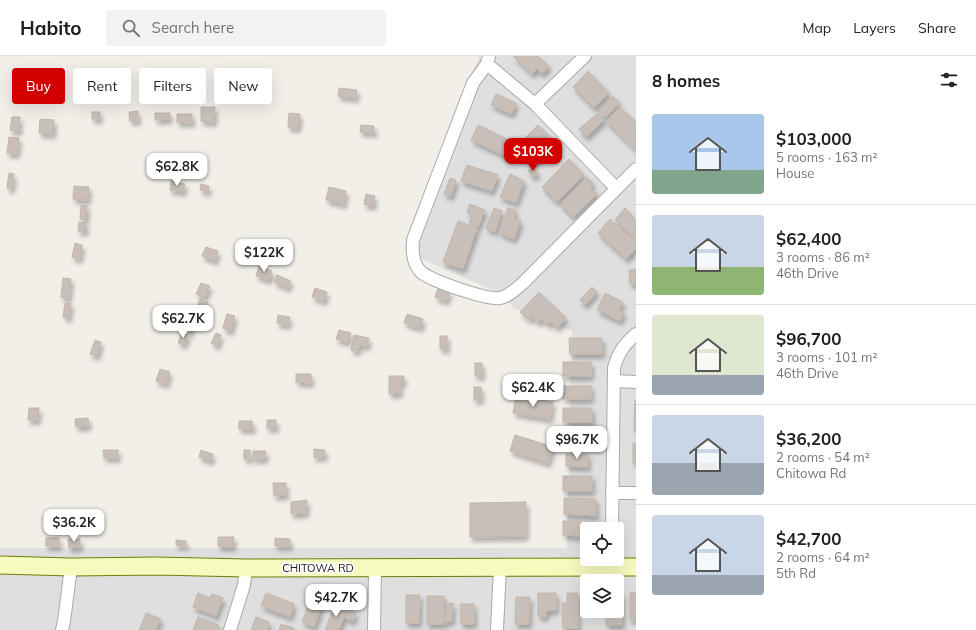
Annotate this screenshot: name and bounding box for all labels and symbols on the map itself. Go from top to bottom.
pin: $103K [505,138,561,172]
pin: $62.8K [144,153,210,187]
pin: $122K [236,239,292,273]
pin: $62.7K [150,305,216,339]
pin: $62.4K [500,374,566,408]
pin: $96.7K [544,426,610,460]
pin: $36.2K [41,509,107,543]
street label: CHITOWA RD [282,561,354,575]
pin: $42.7K [303,584,369,618]

